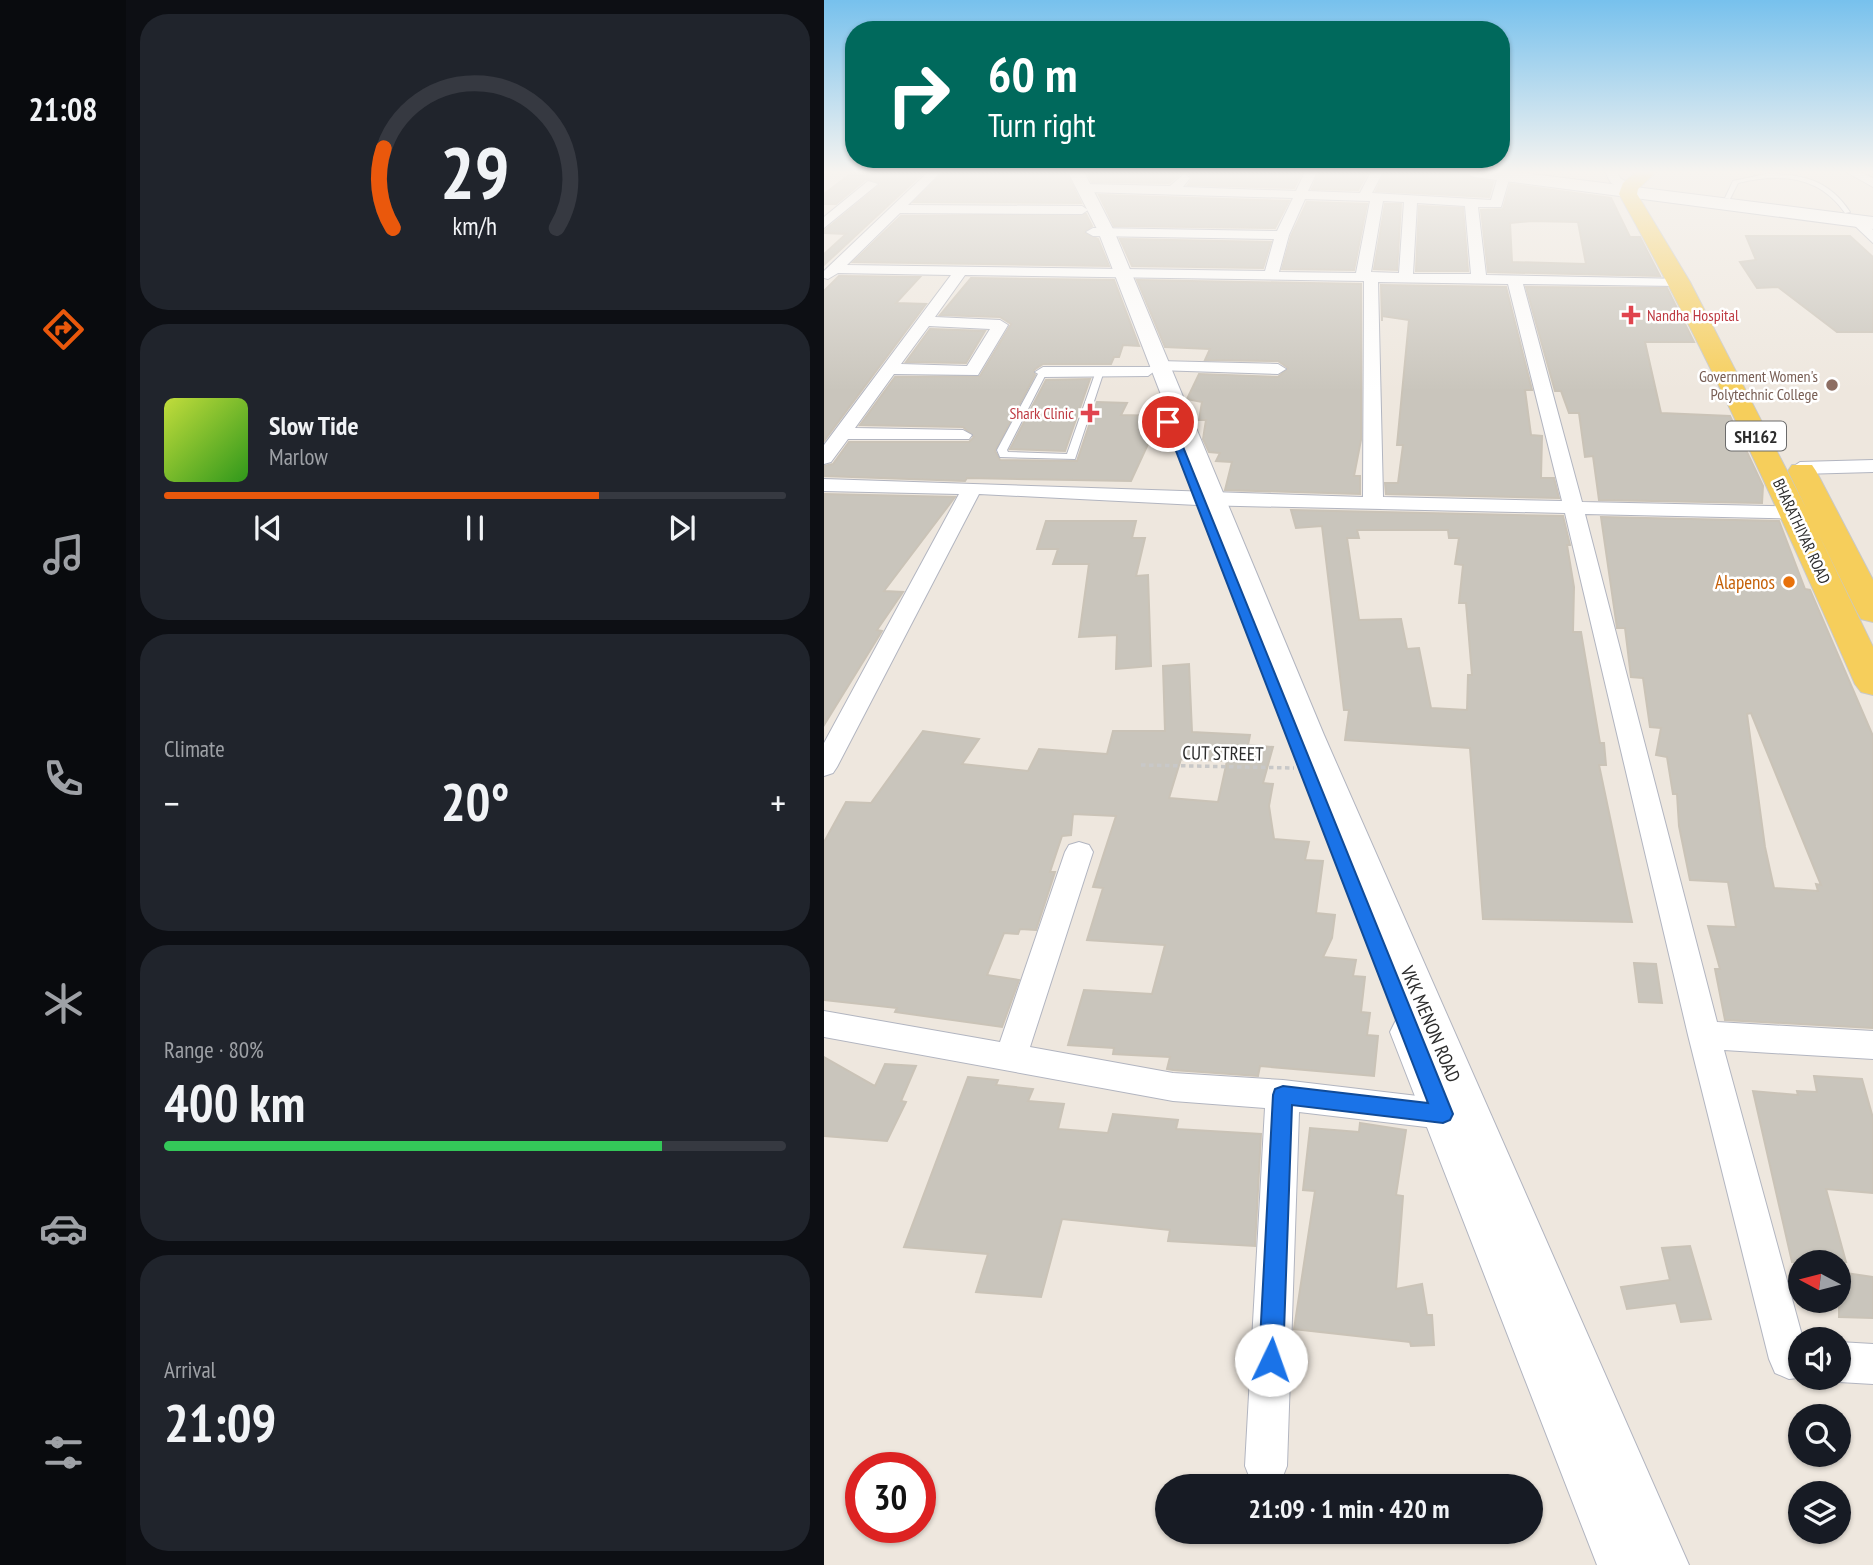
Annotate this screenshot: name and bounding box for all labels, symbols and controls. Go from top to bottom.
text: 60 m [988,42,1077,106]
icon: right [873,49,964,140]
text: 21:08 [28,88,98,130]
text: Turn right [988,104,1096,146]
text: 29 [440,124,510,218]
text: km/h [453,210,497,242]
icon: directions [39,305,88,354]
marker: Nandha Hospital [1621,305,1641,325]
place label: Nandha Hospital [1647,305,1739,325]
place label: Government Women's Polytechnic College [1699,366,1818,404]
marker: Government Women's Polytechnic College [1824,377,1840,393]
pin [1138,392,1198,452]
place label: Shark Clinic [1009,403,1074,423]
marker: Shark Clinic [1080,403,1100,423]
icon: arrive [1149,403,1187,441]
text: Slow Tide [269,409,359,442]
road number: SH162 [1726,422,1786,450]
text: Marlow [269,442,328,471]
street label: BHARATHIYAR ROAD [1769,475,1835,587]
icon: previous [249,509,287,547]
icon: pause [456,509,494,547]
icon: next [663,509,701,547]
icon: music [39,530,88,579]
place label: Alapenos [1715,570,1775,594]
marker: Alapenos [1781,574,1797,590]
text: Climate [164,734,225,763]
street label: CUT STREET [1182,740,1264,766]
icon: phone [39,754,88,803]
text: 20° [441,768,509,835]
text: − [164,778,180,827]
text: + [770,778,786,827]
street label: VKK MENON ROAD [1395,961,1466,1086]
icon: climate [39,979,88,1028]
text: Range · 80% [164,1035,264,1064]
text: 400 km [164,1069,305,1136]
icon: car [39,1204,88,1253]
north arrow [1788,1250,1851,1312]
map controls [1788,1250,1851,1544]
position arrow [1234,1323,1308,1397]
button: sound [1788,1327,1851,1390]
text: Arrival [164,1355,216,1384]
text: 21:09 [164,1389,276,1456]
button: search [1788,1404,1851,1467]
icon: filters [39,1428,88,1477]
speed limit sign: 30 [845,1452,936,1543]
button: layers [1788,1481,1851,1544]
text: 21:09 · 1 min · 420 m [1249,1492,1449,1525]

